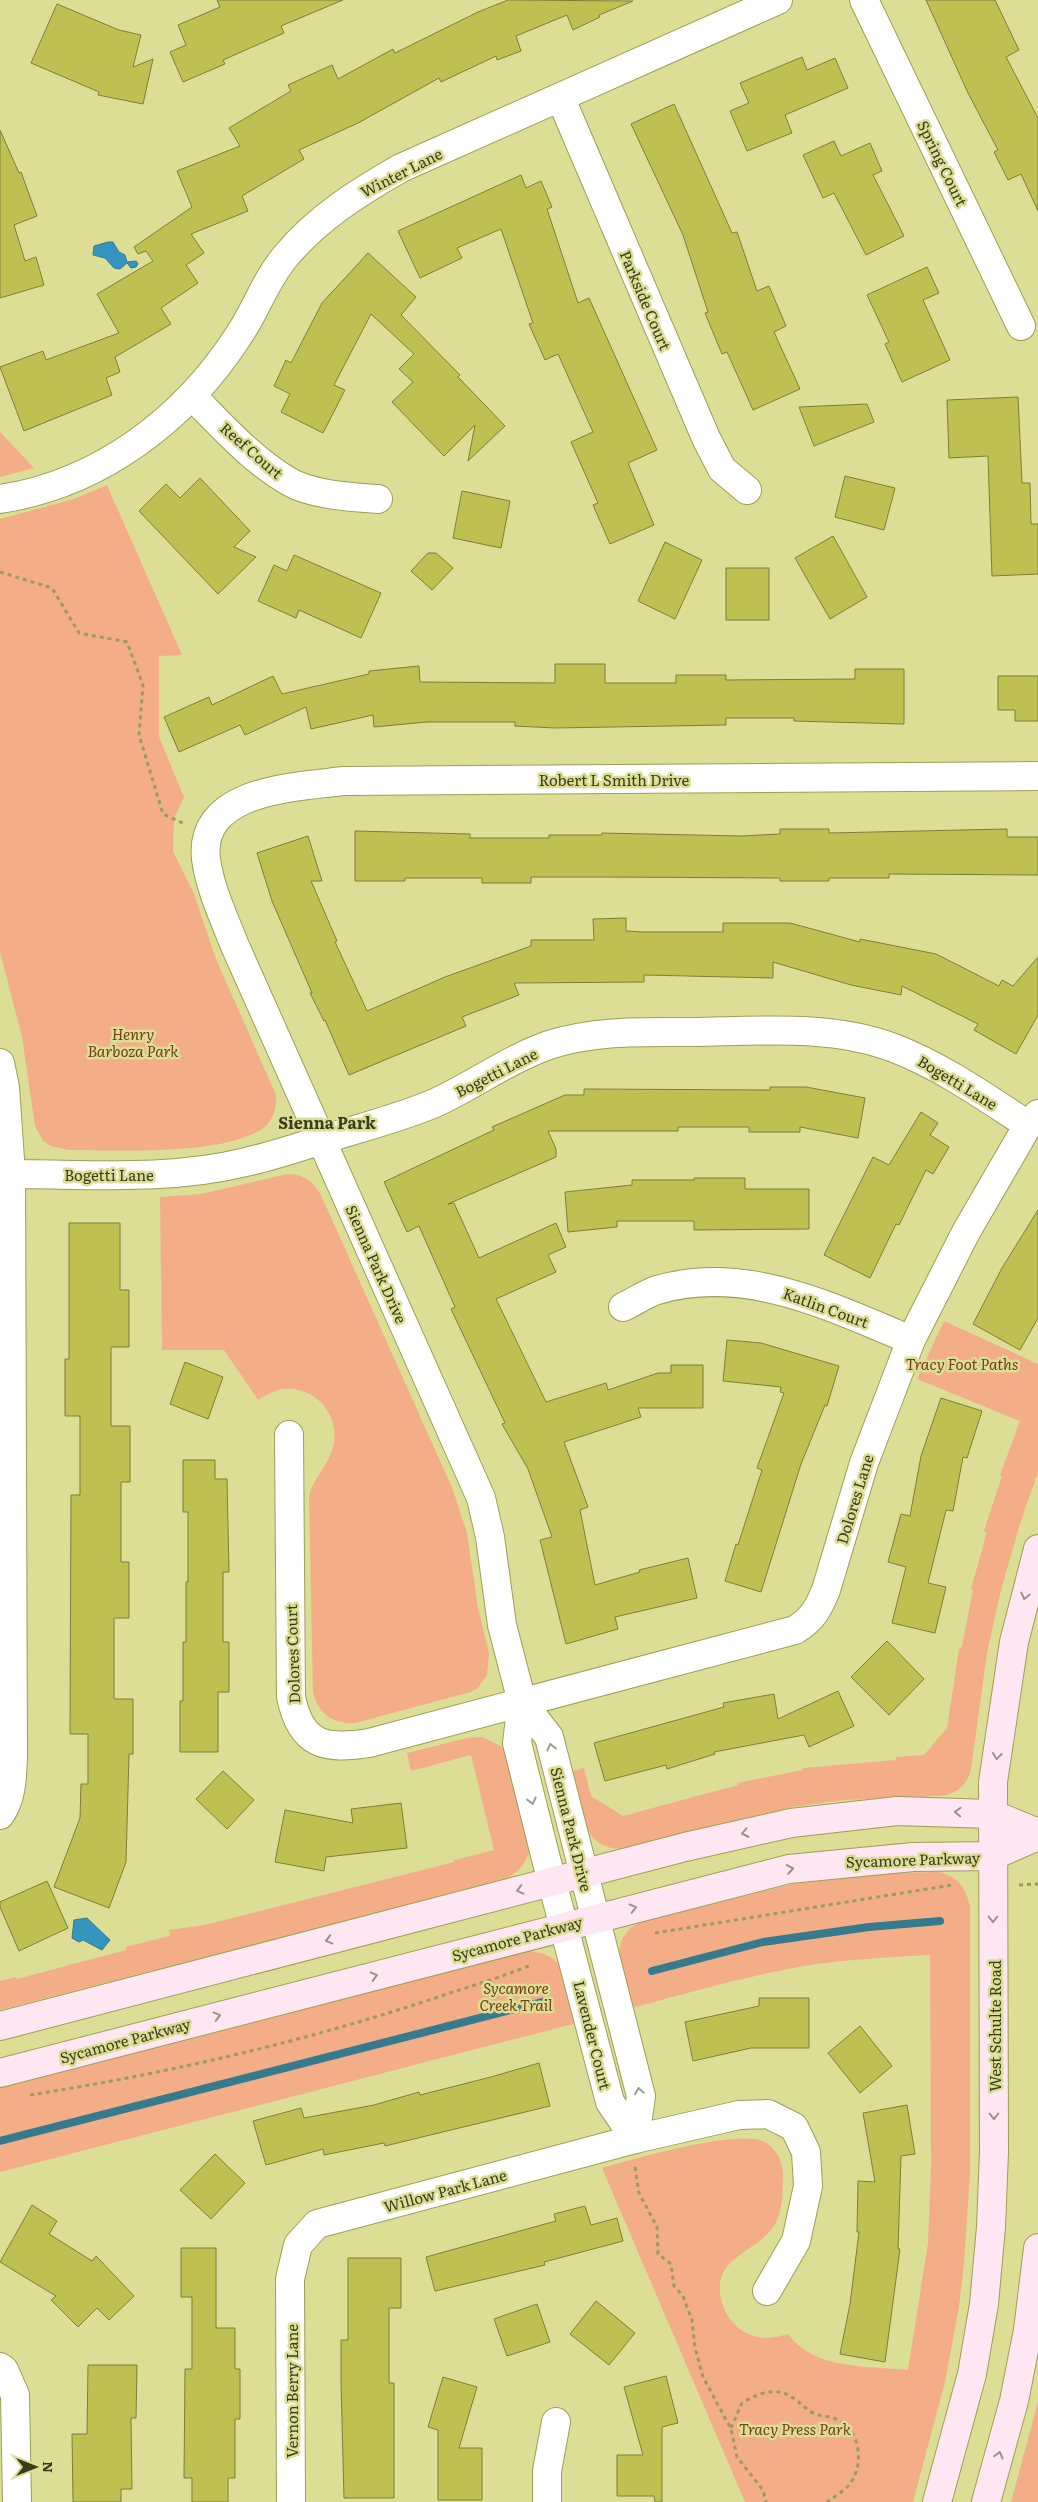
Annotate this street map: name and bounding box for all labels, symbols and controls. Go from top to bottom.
street label: Spring Court [912,116,974,210]
street label: Winter Lane [356,141,446,203]
street label: Parkside Court [615,247,677,353]
street label: Reef Court [216,416,288,484]
street label: Robert L Smith Drive [539,768,690,791]
park label: Henry Barboza Park [88,1022,179,1062]
street label: Bogetti Lane [451,1041,541,1103]
street label: Bogetti Lane [914,1049,1002,1115]
district label: Sienna Park [278,1110,376,1134]
street label: Bogetti Lane [64,1163,154,1186]
street label: Sienna Park Drive [341,1201,414,1327]
street label: Katlin Court [780,1281,872,1333]
park label: Tracy Foot Paths [906,1352,1018,1375]
street label: Dolores Lane [829,1451,879,1547]
one-way arrow [1020,1592,1031,1601]
street label: Dolores Court [279,1604,305,1704]
one-way arrow [547,1743,557,1751]
one-way arrow [992,1753,1003,1761]
street label: Sienna Park Drive [545,1764,599,1894]
one-way arrow [526,1796,536,1804]
one-way arrow [954,1807,962,1818]
one-way arrow [741,1827,749,1837]
street label: Sycamore Parkway [845,1845,981,1873]
one-way arrow [786,1864,795,1875]
one-way arrow [515,1884,524,1895]
one-way arrow [628,1904,636,1914]
street label: Sycamore Parkway [449,1909,585,1967]
one-way arrow [988,1915,998,1923]
one-way arrow [324,1934,333,1945]
street label: West Schulte Road [983,1960,1006,2092]
one-way arrow [369,1971,377,1981]
park label: Sycamore Creek Trail [480,1976,553,2016]
street label: Lavender Court [568,1978,618,2092]
street label: Sycamore Parkway [57,2011,193,2069]
one-way arrow [212,2012,220,2022]
one-way arrow [634,2086,644,2095]
one-way arrow [989,2112,999,2120]
street label: Willow Park Lane [381,2162,509,2217]
street label: Vernon Berry Lane [280,2324,303,2458]
park label: Tracy Press Park [739,2417,852,2440]
north arrow [10,2442,60,2492]
one-way arrow [994,2451,1004,2460]
text: N [39,2461,59,2473]

